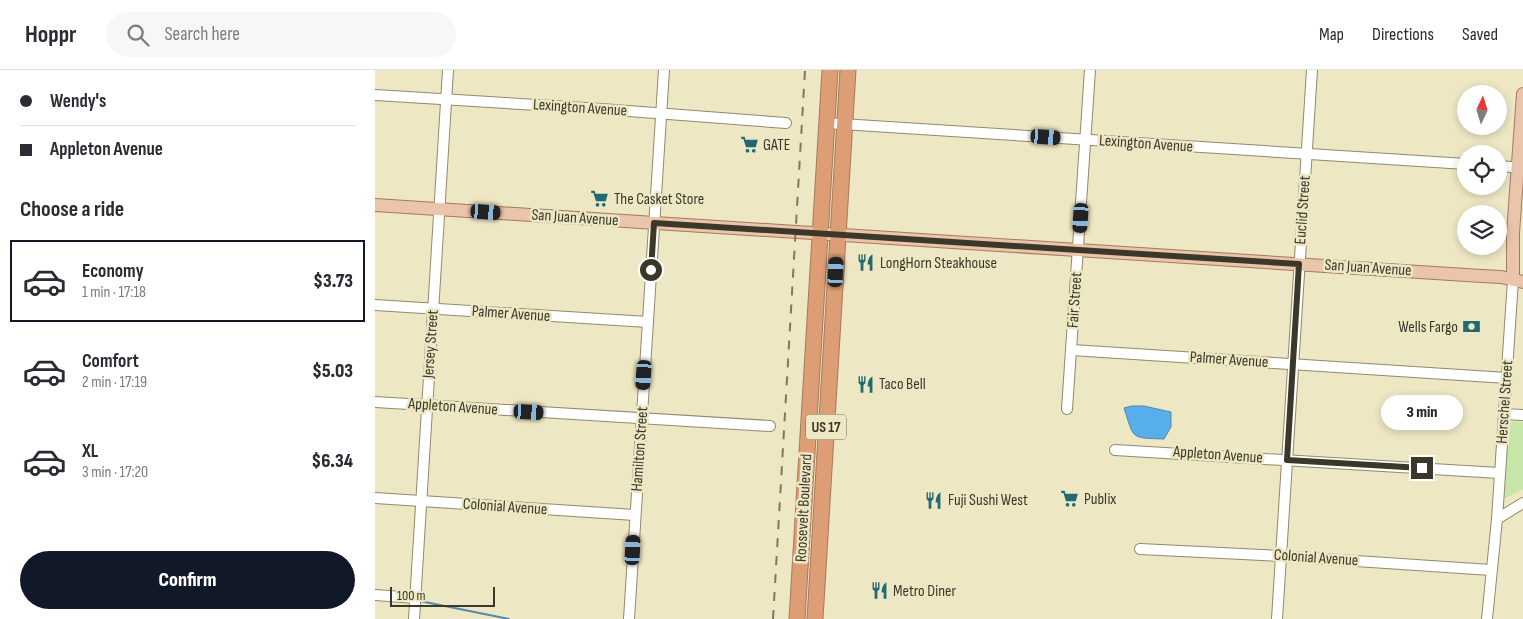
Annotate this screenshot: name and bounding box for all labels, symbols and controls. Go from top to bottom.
search box [106,12,456,57]
text: Hoppr [25,20,76,49]
icon: search [124,21,152,49]
text: Search here [164,23,240,46]
text: Map [1319,24,1344,45]
text: Directions [1372,24,1434,45]
text: Saved [1462,24,1498,45]
north arrow [1457,85,1507,135]
map controls [1457,85,1507,255]
text: Wendy's [50,90,106,113]
street label: Lexington Avenue [532,95,628,121]
car [1030,128,1061,146]
street label: Lexington Avenue [1098,131,1194,157]
supermarket icon: GATE [739,135,759,155]
place label: GATE [763,136,790,155]
text: Appleton Avenue [50,138,163,161]
button: locate [1457,145,1507,195]
street label: Euclid Street [1291,175,1315,245]
supermarket icon: The Casket Store [590,189,610,209]
place label: The Casket Store [614,190,704,209]
text: Choose a ride [20,196,124,223]
car [470,203,501,221]
car [1072,203,1089,233]
street label: San Juan Avenue [531,205,619,231]
button: layers [1457,205,1507,255]
restaurant icon: LongHorn Steakhouse [856,253,876,273]
place label: LongHorn Steakhouse [880,254,997,273]
street label: San Juan Avenue [1324,255,1412,281]
car [827,257,844,287]
icon: car [22,259,67,304]
route start [640,259,662,281]
text: Economy [82,260,144,283]
text: $3.73 [313,270,353,293]
street label: Fair Street [1064,271,1086,329]
text: 1 min · 17:18 [82,283,146,302]
street label: Palmer Avenue [471,302,551,326]
street label: Jersey Street [419,309,443,380]
bank icon: Wells Fargo [1462,317,1482,337]
place label: Wells Fargo [1398,318,1458,337]
street label: Palmer Avenue [1189,348,1269,372]
icon: car [22,349,67,394]
text: Comfort [82,350,139,373]
text: $5.03 [312,360,353,383]
car [635,360,652,390]
street label: Herschel Street [1493,360,1517,444]
text: 2 min · 17:19 [82,373,147,392]
restaurant icon: Taco Bell [855,374,875,394]
place label: Taco Bell [879,375,926,394]
street label: Appleton Avenue [407,394,498,420]
callout: 3 min [1381,396,1463,430]
text: 3 min [1406,403,1438,422]
car [513,404,544,420]
street label: Hamilton Street [628,406,652,492]
road number: US 17 [806,414,846,440]
icon: car [22,439,67,484]
text: XL [82,440,98,463]
street label: Appleton Avenue [1172,442,1263,468]
text: $6.34 [312,450,353,473]
street label: Roosevelt Boulevard [792,453,816,563]
route end [1411,457,1433,479]
text: 3 min · 17:20 [82,463,148,482]
supermarket icon: Publix [1060,489,1080,509]
restaurant icon: Fuji Sushi West [924,490,944,510]
place label: Publix [1084,490,1116,509]
place label: Fuji Sushi West [948,491,1028,510]
street label: Colonial Avenue [462,495,548,519]
car [624,535,641,565]
street label: Colonial Avenue [1273,546,1359,570]
button: Confirm [20,551,355,609]
restaurant icon: Metro Diner [869,581,889,601]
place label: Metro Diner [893,582,956,601]
scale bar [390,584,495,607]
text: 100 m [397,587,426,604]

